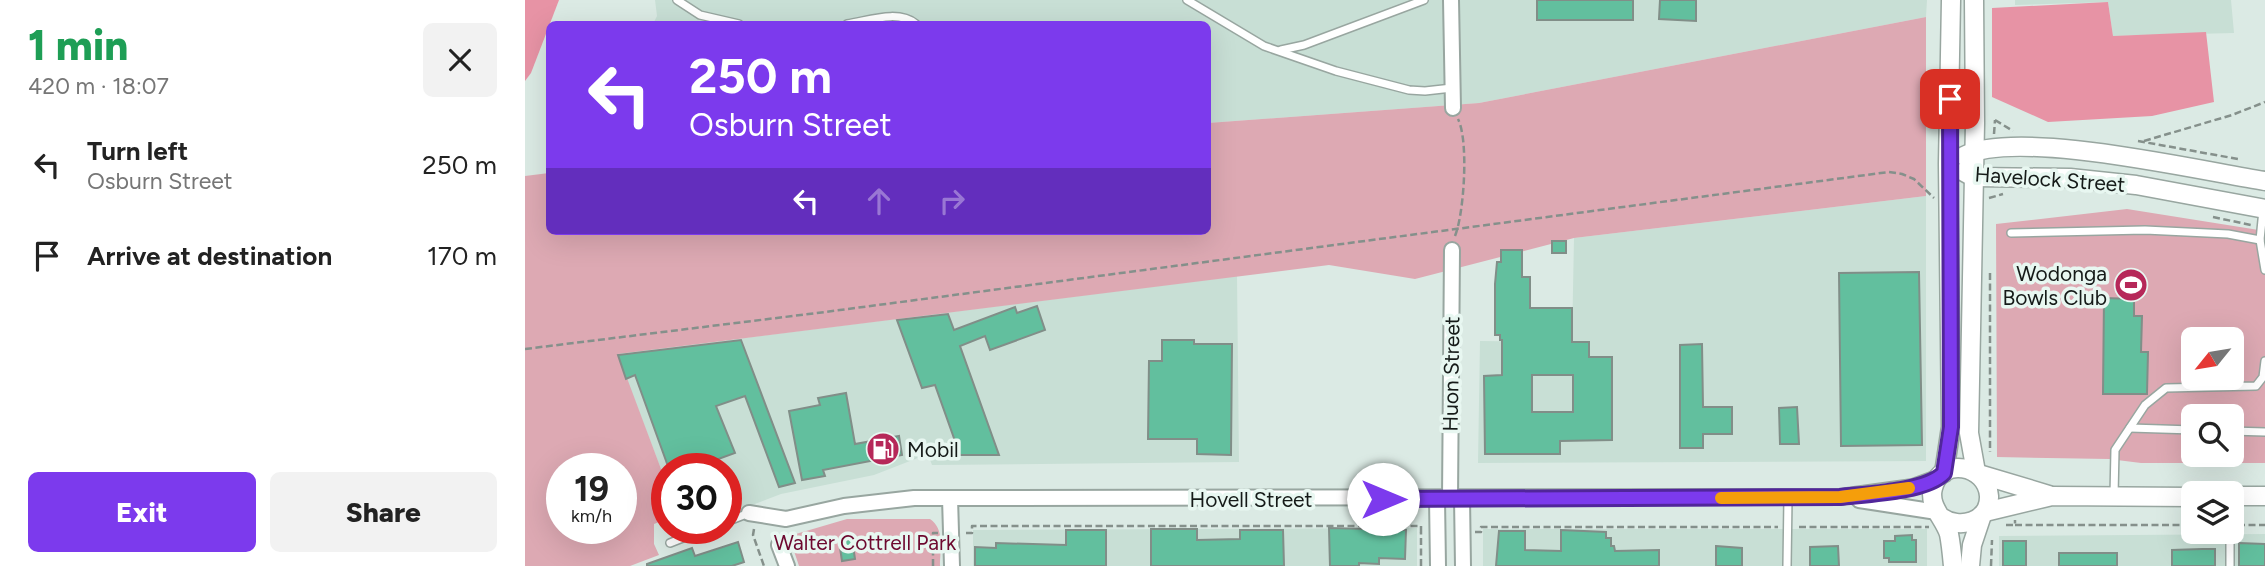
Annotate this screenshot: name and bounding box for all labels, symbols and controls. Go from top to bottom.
text: 1 min [28,20,128,71]
button: close [423,23,497,97]
text: 250 m [689,46,832,105]
icon: left [574,49,665,140]
pin [1920,69,1980,129]
text: 420 m · 18:07 [28,72,169,100]
icon: arrive [1931,80,1969,118]
text: Osburn Street [689,106,892,144]
text: Turn left [87,135,188,167]
icon: left [28,146,66,184]
text: 250 m [422,149,497,181]
street label: Havelock Street [1974,161,2126,197]
text: Osburn Street [87,167,233,195]
icon: left [787,182,825,220]
icon: ahead [860,182,898,220]
icon: right [933,182,971,220]
icon: arrive [28,237,66,275]
text: Arrive at destination [87,240,332,272]
text: 170 m [427,240,497,272]
place label: Wodonga Bowls Club [2002,261,2107,310]
sports icon: Wodonga Bowls Club [2112,266,2150,304]
street label: Huon Street [1437,316,1465,432]
north arrow [2181,327,2243,390]
map controls [2181,327,2244,544]
button: search [2181,404,2244,467]
fuel station icon: Mobil [864,430,902,468]
place label: Mobil [907,437,959,462]
speed limit sign: 30 [651,453,742,544]
position arrow [1346,462,1420,536]
text: 19 [574,468,609,510]
button: Exit [28,472,256,552]
button: Share [270,472,497,552]
button: layers [2181,481,2244,544]
street label: Hovell Street [1189,487,1313,512]
text: km/h [571,505,612,527]
park label: Walter Cottrell Park [774,530,957,555]

